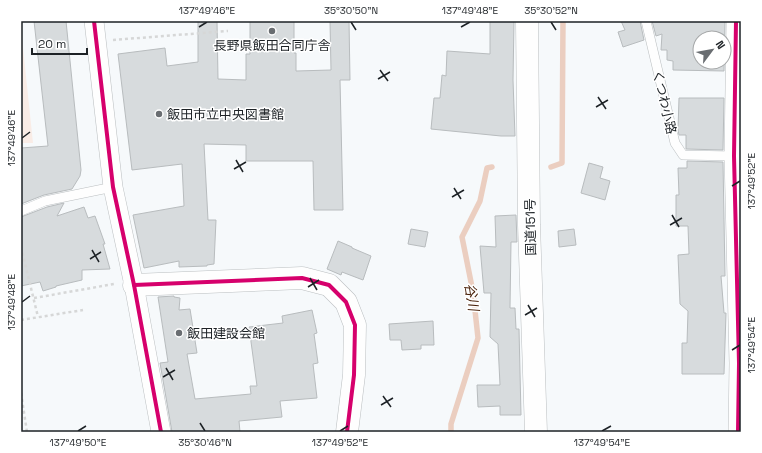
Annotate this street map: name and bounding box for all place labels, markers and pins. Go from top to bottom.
marker: 長野県飯田合同庁舎 [267,26,277,36]
place label: 長野県飯田合同庁舎 [213,37,331,54]
place label: 飯田市立中央図書館 [167,106,284,123]
marker: 飯田市立中央図書館 [154,109,164,119]
place label: 飯田建設会館 [187,325,265,342]
marker: 飯田建設会館 [174,328,184,338]

